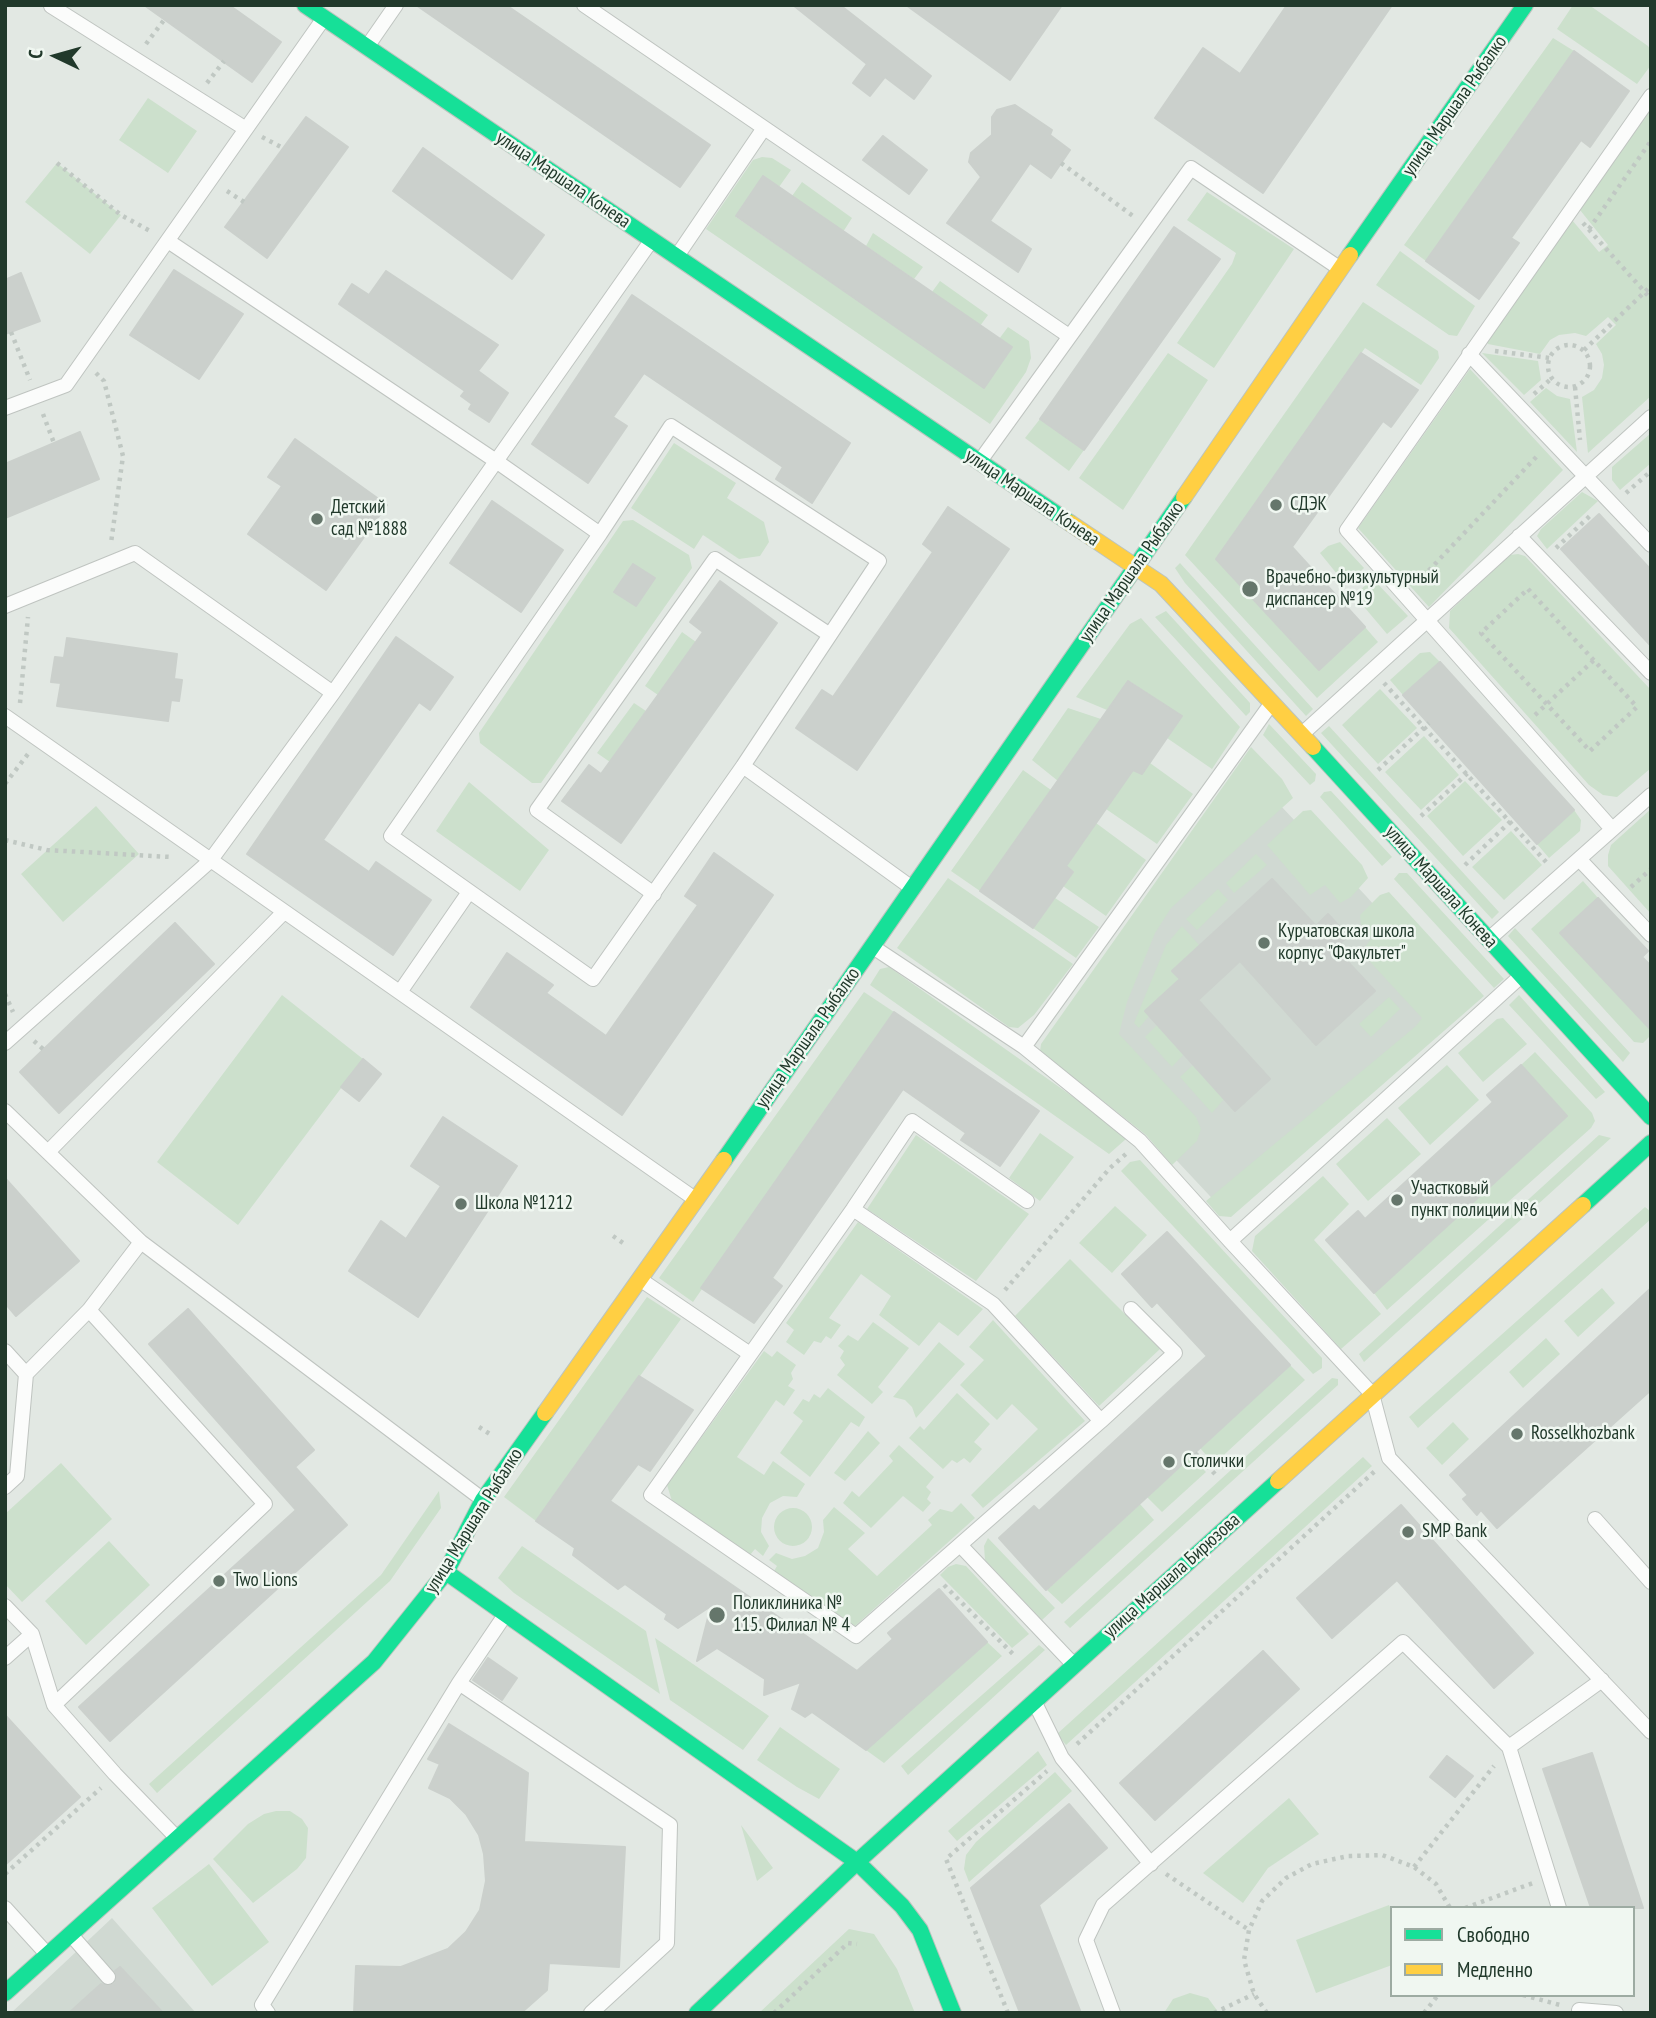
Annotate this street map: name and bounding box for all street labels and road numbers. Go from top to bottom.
street label: улица Маршала Рыбалко [1398,31,1512,181]
street label: улица Маршала Конева [491,127,635,233]
street label: улица Маршала Конева [960,445,1104,551]
street label: улица Маршала Рыбалко [1075,497,1189,647]
street label: улица Маршала Конева [1380,821,1502,953]
street label: улица Маршала Рыбалко [751,963,865,1113]
street label: улица Маршала Рыбалко [420,1444,528,1598]
street label: улица Маршала Бирюзова [1099,1509,1245,1643]

